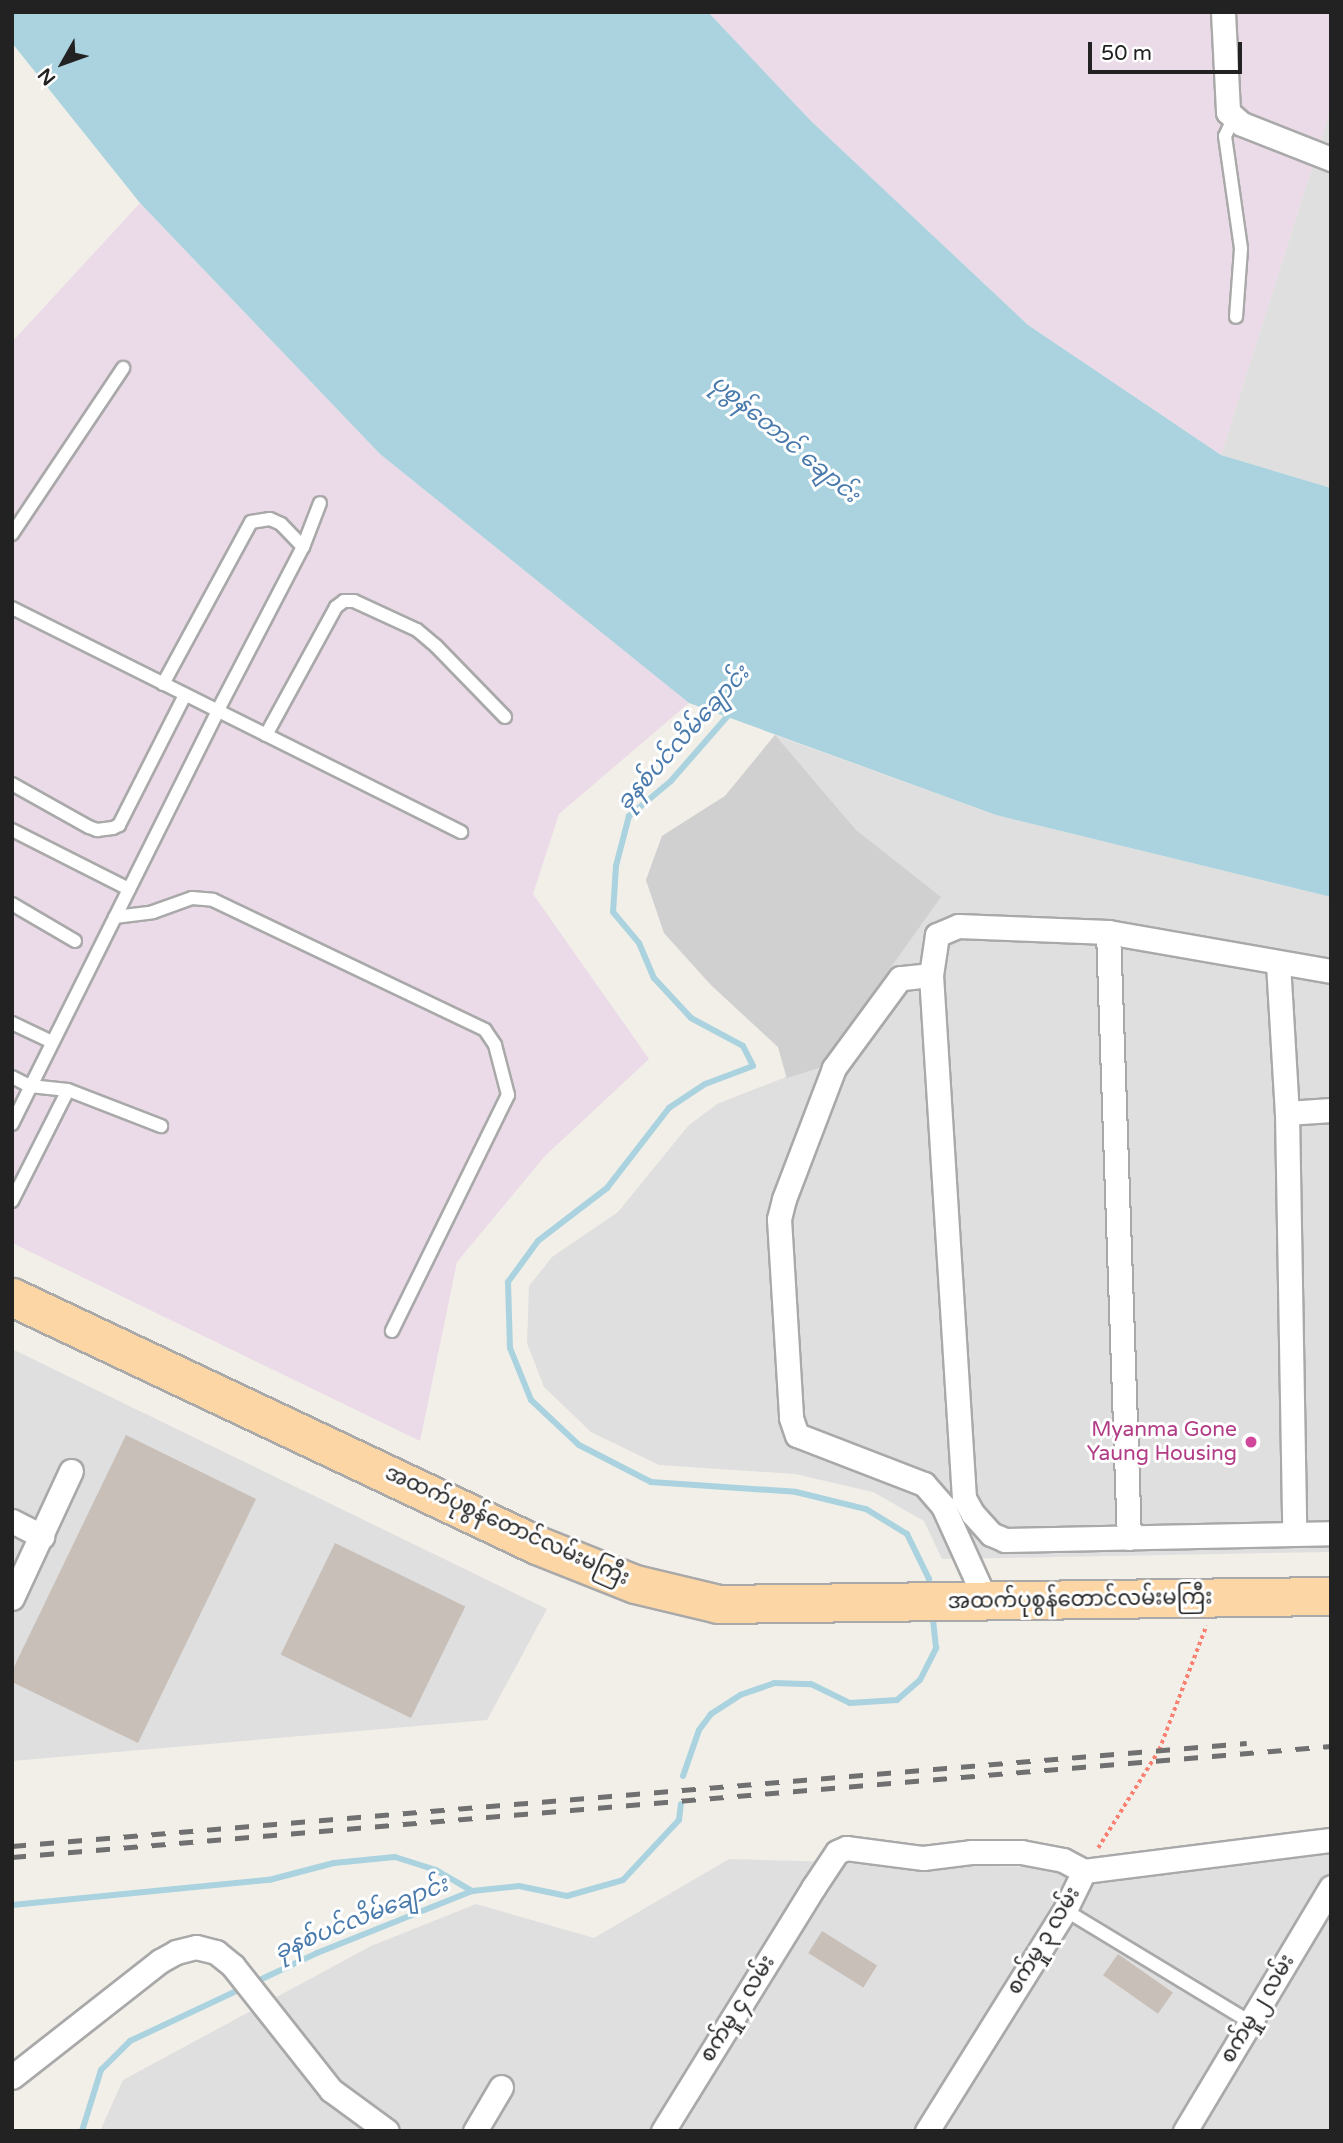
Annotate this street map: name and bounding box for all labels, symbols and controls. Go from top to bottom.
north arrow [28,28,98,98]
scale bar [1091,28,1245,72]
text: 50 m [1101,41,1152,66]
text: N [34,64,60,89]
water label: ပုစွန်တောင် ချောင်း [705,369,865,509]
water label: ခုနစ်ပင်လိမ်ချောင်း [611,660,755,816]
place label: Myanma Gone Yaung Housing [1087,1417,1237,1467]
marker: Myanma Gone Yaung Housing [1243,1434,1259,1450]
street label: အထက်ပုစွန်တောင်လမ်းမကြီး [381,1461,633,1591]
street label: အထက်ပုစွန်တောင်လမ်းမကြီး [947,1585,1213,1615]
water label: ခုနစ်ပင်လိမ်ချောင်း [270,1871,452,1965]
street label: စက်မှု ၃ လမ်း [1002,1883,1086,1999]
street label: စက်မှု ၂ လမ်း [1216,1950,1300,2068]
street label: စက်မှု ၄ လမ်း [695,1951,781,2067]

